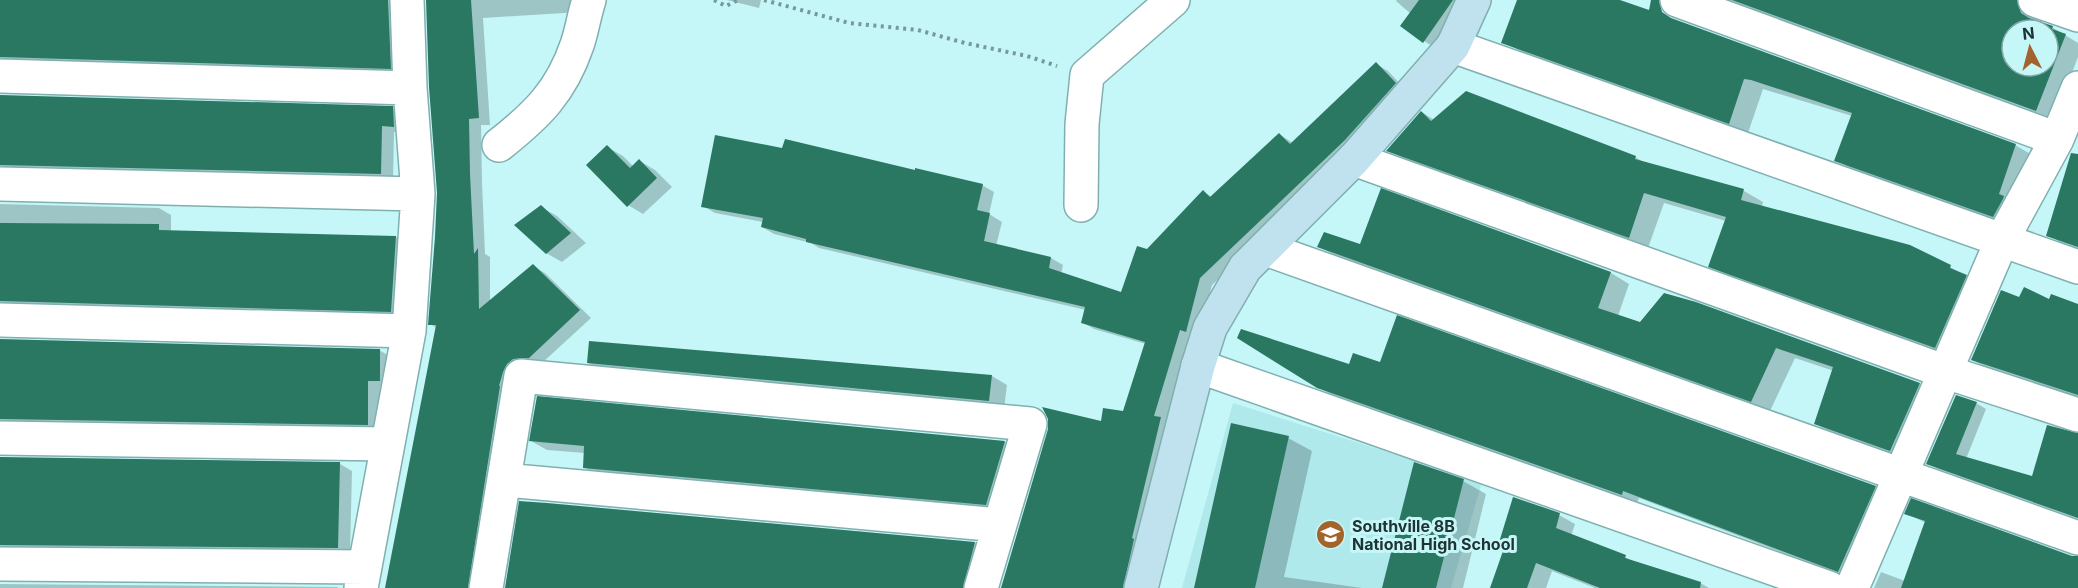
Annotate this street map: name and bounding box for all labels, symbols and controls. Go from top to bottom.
north arrow [2000,18,2060,78]
text: N [2021,22,2036,44]
place label: Southville 8B National High School [1352,516,1515,554]
school or university icon: Southville 8B National High School [1315,519,1347,551]

